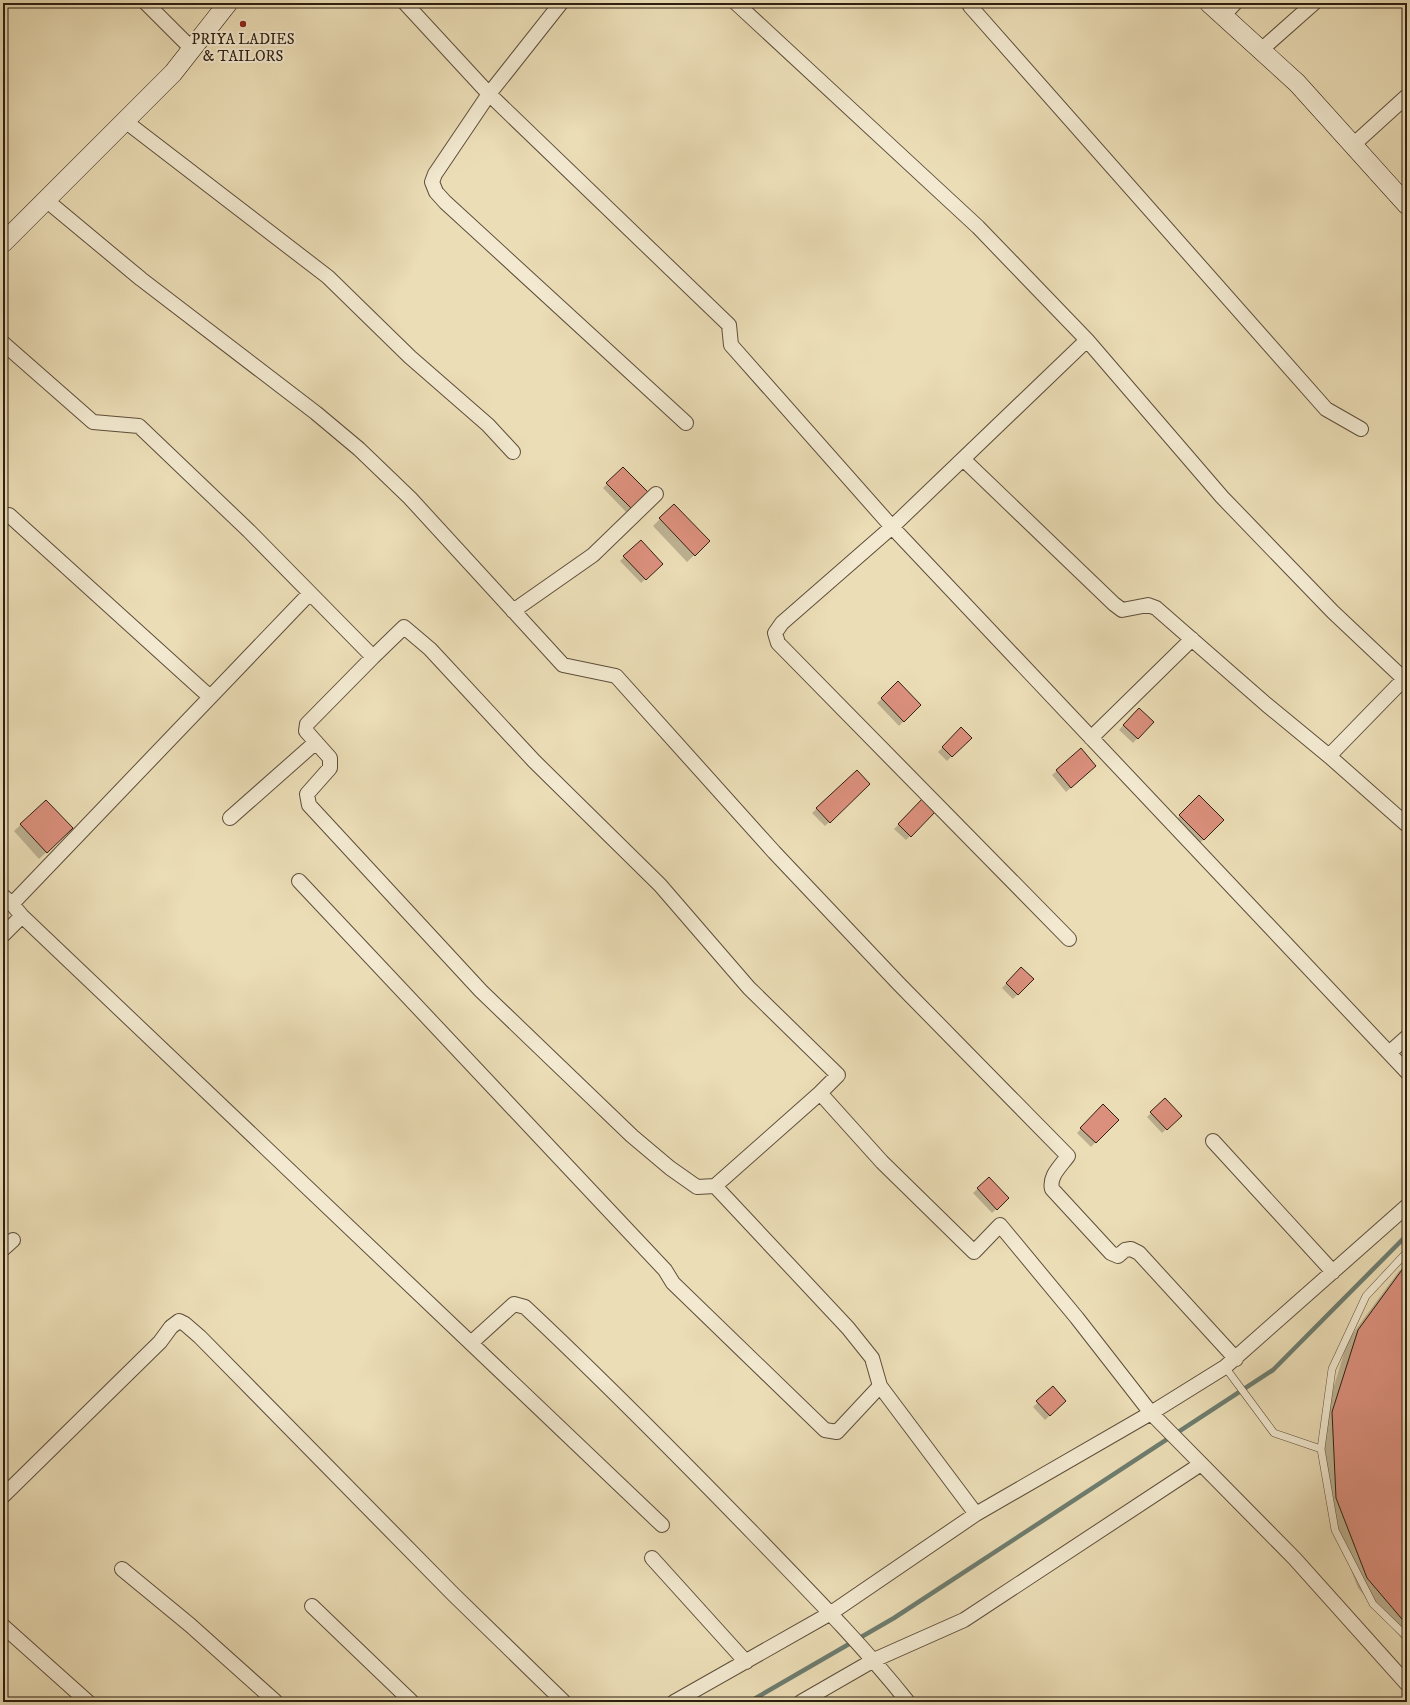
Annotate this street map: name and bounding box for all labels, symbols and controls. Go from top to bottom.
marker: PRIYA LADIES & TAILORS [238,19,248,29]
place label: PRIYA LADIES & TAILORS [191,30,295,66]

